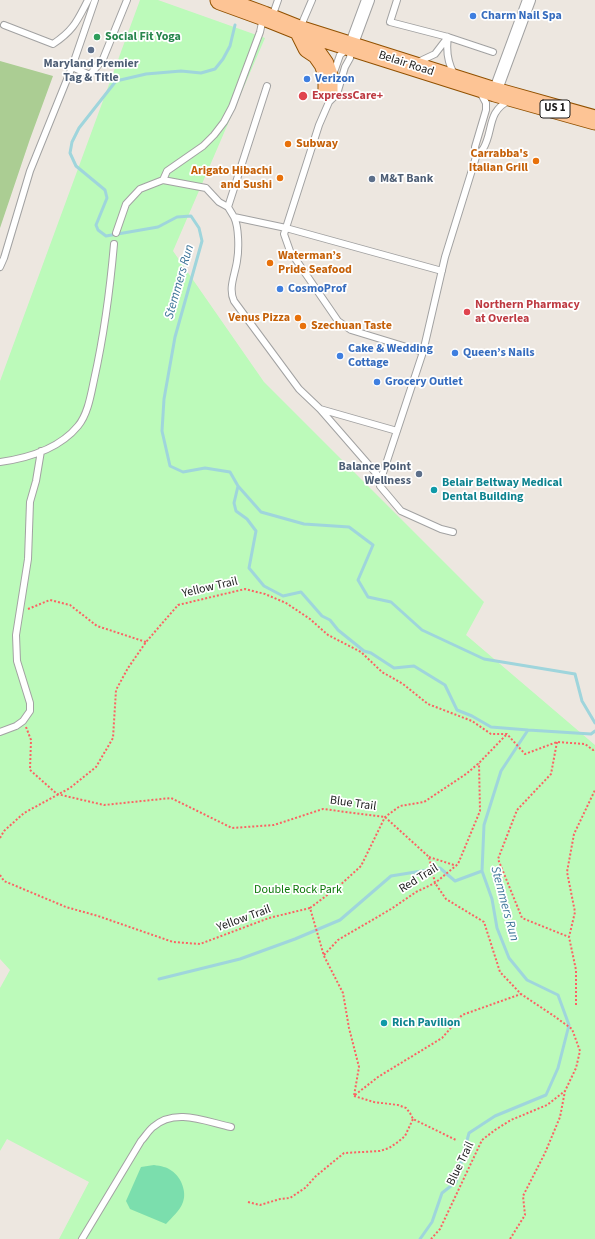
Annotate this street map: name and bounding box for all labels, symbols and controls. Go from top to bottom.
place label: Charm Nail Spa [481,9,562,23]
marker: Charm Nail Spa [468,11,478,21]
place label: Social Fit Yoga [105,30,181,44]
marker: Social Fit Yoga [92,32,102,42]
marker: Maryland Premier Tag & Title [86,45,96,55]
street label: Belair Road [376,48,436,80]
place label: Maryland Premier Tag & Title [43,57,139,85]
place label: Verizon [315,72,355,86]
marker: Verizon [302,74,312,84]
place label: ExpressCare+ [312,89,383,103]
marker: ExpressCare+ [297,90,309,102]
road number: US 1 [540,100,570,118]
place label: Subway [296,137,338,151]
marker: Subway [283,139,293,149]
place label: Carrabba's Italian Grill [469,147,528,175]
marker: Carrabba's Italian Grill [531,156,541,166]
place label: Arigato Hibachi and Sushi [191,164,272,192]
place label: M&T Bank [380,172,433,186]
marker: Arigato Hibachi and Sushi [275,173,285,183]
marker: M&T Bank [367,174,377,184]
water label: Stemmers Run [162,243,198,321]
place label: Waterman’s Pride Seafood [278,249,352,277]
marker: Waterman’s Pride Seafood [265,258,275,268]
place label: CosmoProf [288,282,346,296]
marker: CosmoProf [275,284,285,294]
place label: Northern Pharmacy at Overlea [475,298,580,326]
marker: Northern Pharmacy at Overlea [462,307,472,317]
place label: Venus Pizza [228,311,290,325]
marker: Venus Pizza [293,313,303,323]
place label: Szechuan Taste [311,319,392,333]
marker: Szechuan Taste [298,321,308,331]
place label: Cake & Wedding Cottage [348,342,433,370]
place label: Queen’s Nails [463,346,534,360]
marker: Queen’s Nails [450,348,460,358]
marker: Cake & Wedding Cottage [335,351,345,361]
place label: Grocery Outlet [385,375,463,389]
marker: Grocery Outlet [372,377,382,387]
place label: Balance Point Wellness [339,460,411,488]
marker: Balance Point Wellness [414,469,424,479]
place label: Belair Beltway Medical Dental Building [442,476,562,504]
marker: Belair Beltway Medical Dental Building [429,485,439,495]
street label: Yellow Trail [181,575,239,601]
street label: Blue Trail [329,794,377,814]
street label: Red Trail [397,861,441,897]
water label: Stemmers Run [487,865,521,943]
park label: Double Rock Park [254,883,342,897]
street label: Yellow Trail [215,903,273,935]
place label: Rich Pavilion [392,1016,460,1030]
marker: Rich Pavilion [379,1018,389,1028]
street label: Blue Trail [444,1140,478,1188]

